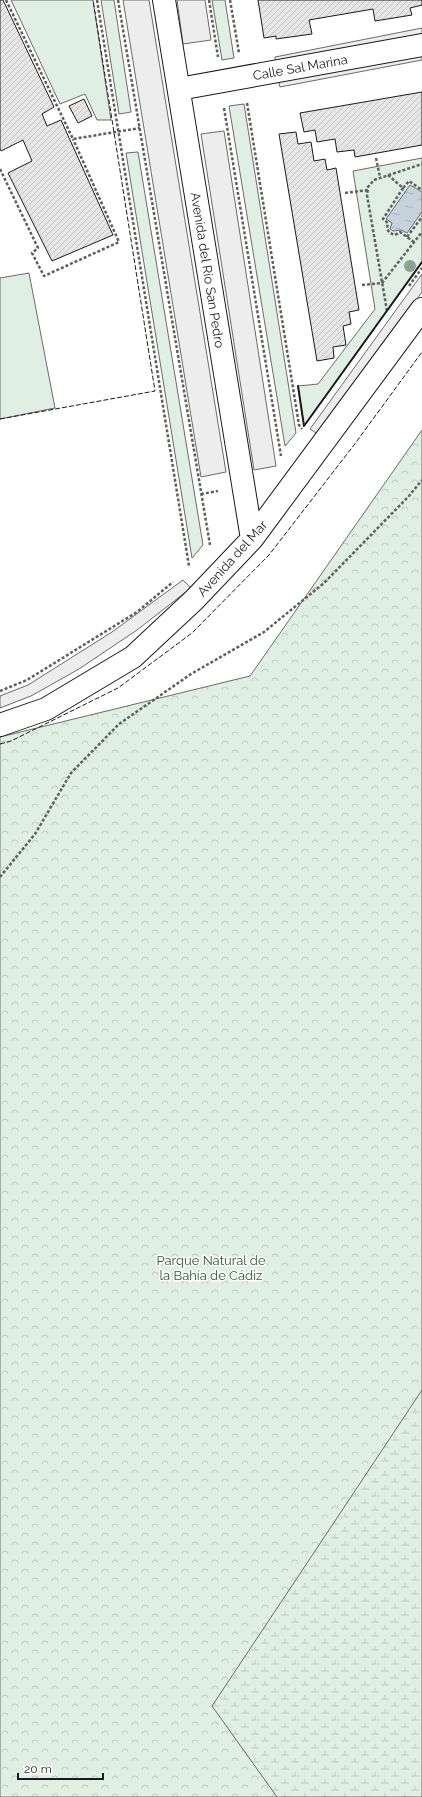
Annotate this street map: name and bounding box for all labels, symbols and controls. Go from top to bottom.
street label: Calle Sal Marina [252,52,349,83]
street label: Avenida del Río San Pedro [188,191,227,349]
street label: Avenida del Mar [194,517,271,599]
park label: Parque Natural de la Bahía de Cádiz [156,1253,266,1283]
scale bar [18,1755,103,1781]
text: 20 m [24,1762,52,1776]

